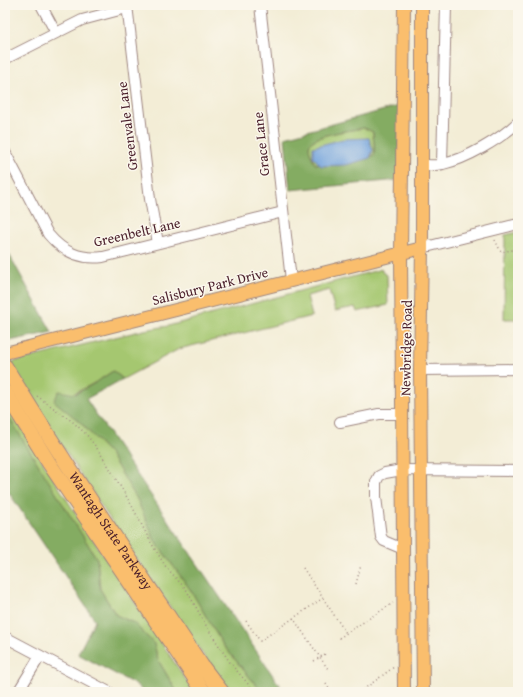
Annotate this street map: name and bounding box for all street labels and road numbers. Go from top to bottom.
street label: Greenvale Lane [112,80,142,172]
street label: Grace Lane [248,111,274,177]
street label: Greenbelt Lane [92,212,183,252]
street label: Salisbury Park Drive [150,262,271,310]
street label: Newbridge Road [395,299,417,396]
street label: Wantagh State Parkway [64,467,158,594]

